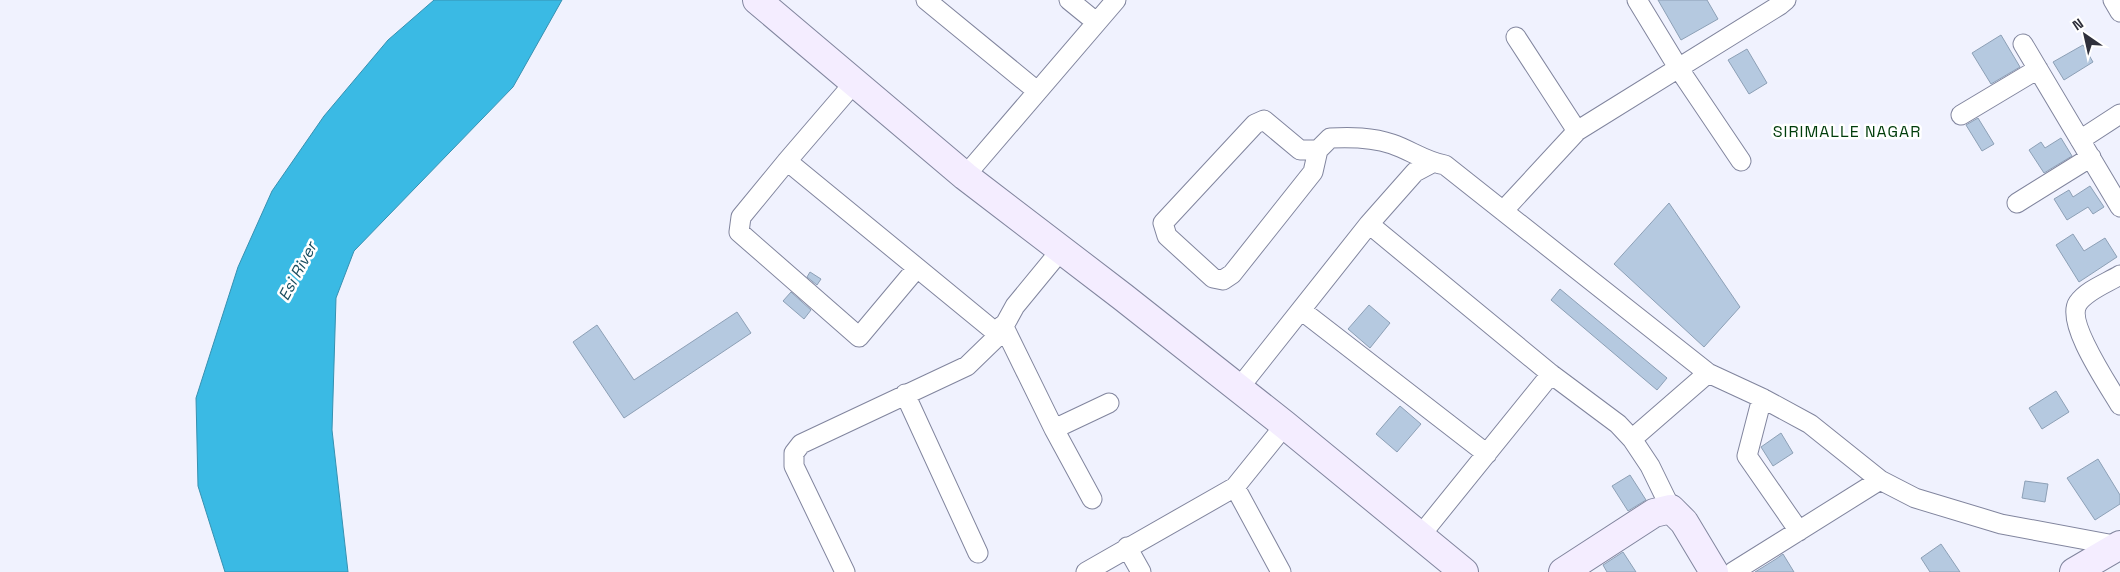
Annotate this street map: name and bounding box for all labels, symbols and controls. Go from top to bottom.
north arrow [2060,10,2110,60]
text: N [2069,14,2087,34]
district label: SIRIMALLE NAGAR [1773,121,1921,142]
water label: Esi River [273,237,322,304]

